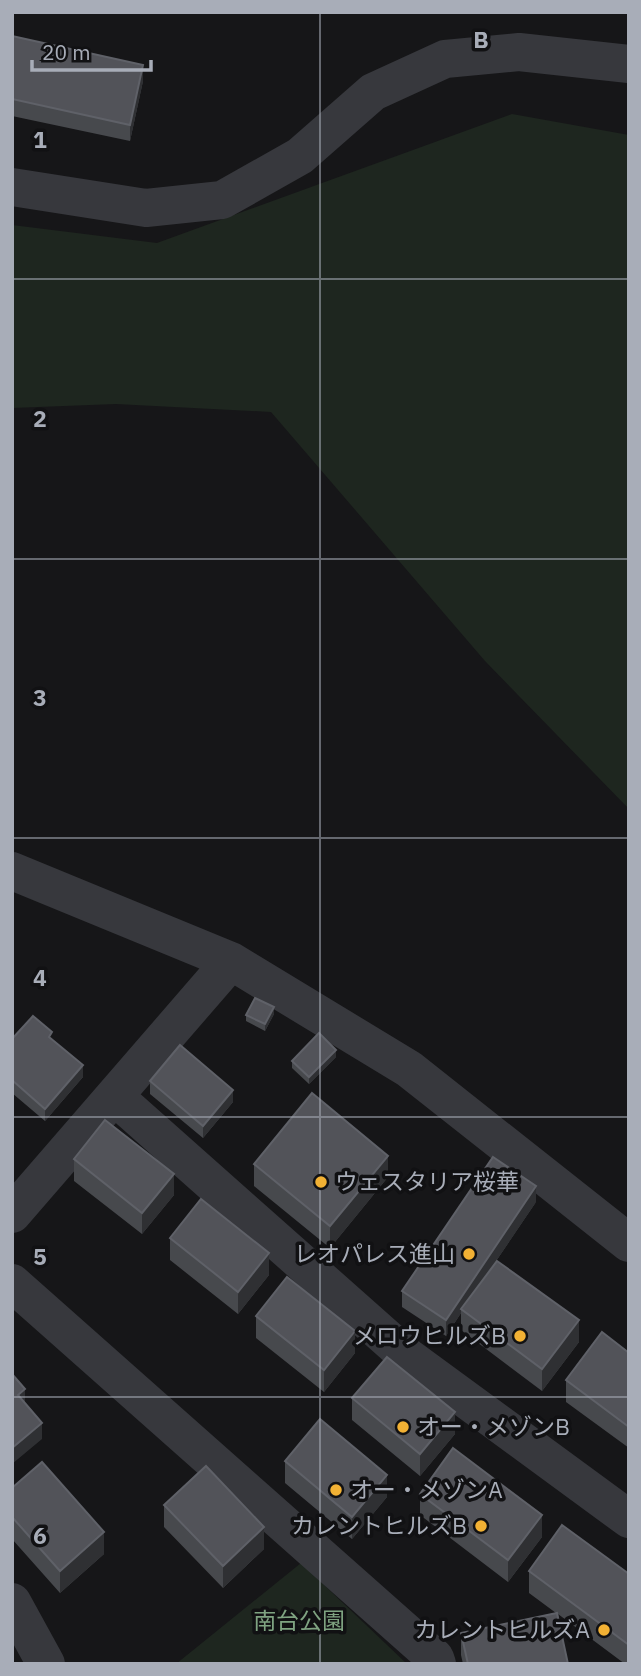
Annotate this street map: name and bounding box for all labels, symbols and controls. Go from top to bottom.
text: B [473,24,489,54]
scale bar [32,28,150,72]
text: 20 m [42,38,91,66]
text: 1 [33,124,47,154]
text: 2 [33,403,47,433]
text: 3 [33,682,47,712]
text: 4 [33,962,47,992]
place label: ウェスタリア桜華 [335,1166,519,1196]
marker: ウェスタリア桜華 [313,1174,329,1190]
place label: レオパレス進山 [294,1238,455,1268]
text: 5 [33,1241,47,1271]
marker: レオパレス進山 [461,1246,477,1262]
place label: メロウヒルズB [353,1320,506,1350]
marker: メロウヒルズB [512,1328,528,1344]
place label: オー・メゾンB [417,1411,570,1441]
marker: オー・メゾンB [395,1419,411,1435]
place label: オー・メゾンA [350,1474,503,1504]
marker: オー・メゾンA [328,1482,344,1498]
place label: カレントヒルズB [291,1510,467,1540]
marker: カレントヒルズB [473,1518,489,1534]
text: 6 [33,1520,47,1550]
park label: 南台公園 [253,1605,345,1635]
place label: カレントヒルズA [414,1614,590,1644]
marker: カレントヒルズA [596,1622,612,1638]

